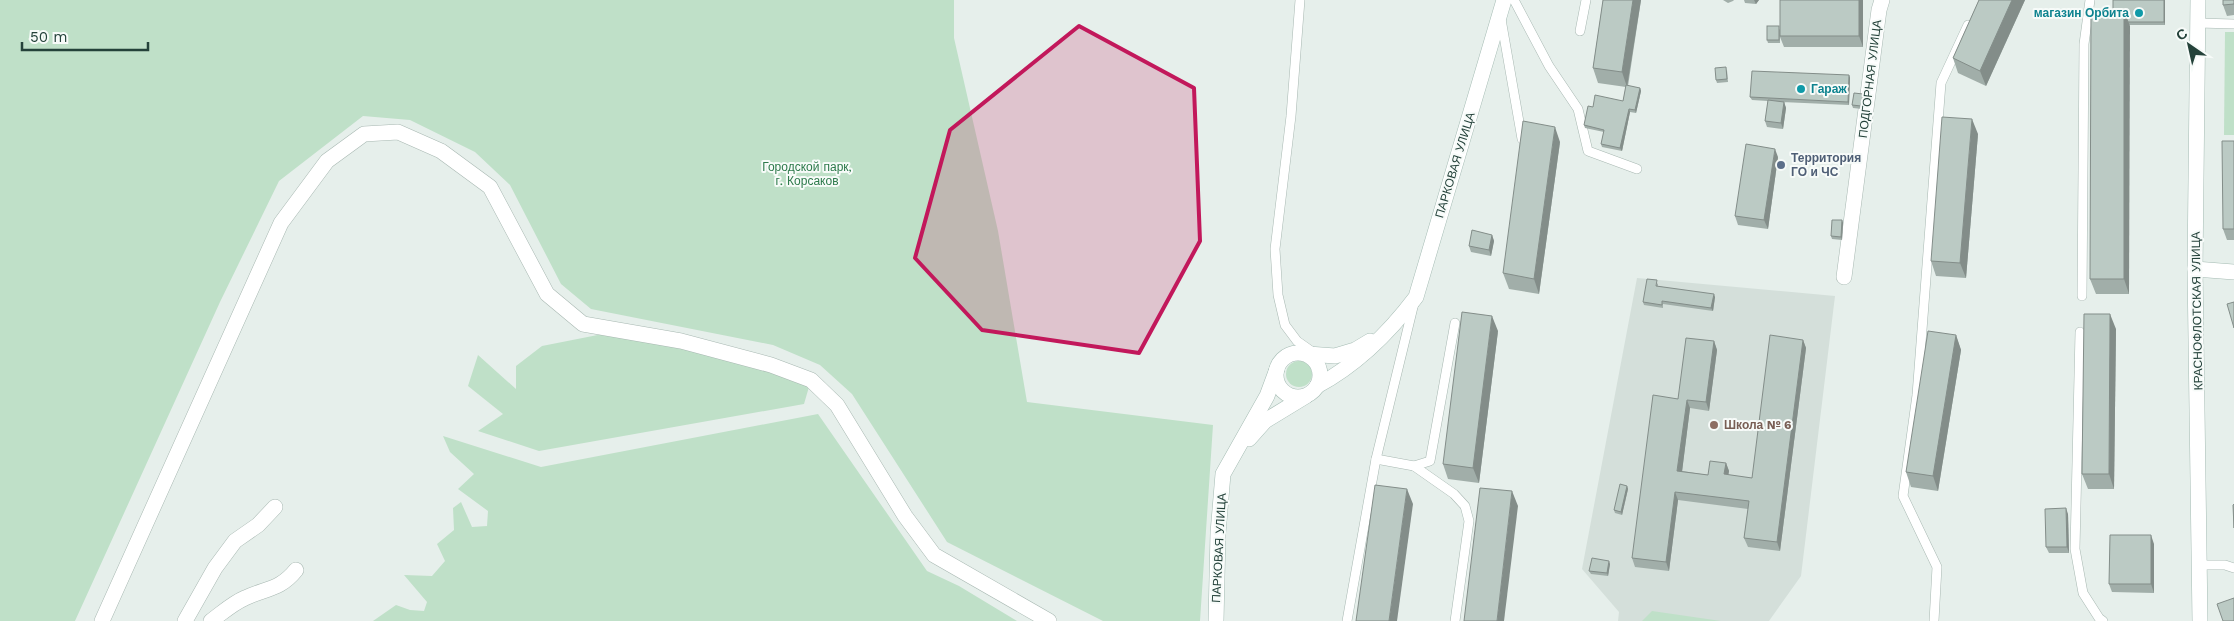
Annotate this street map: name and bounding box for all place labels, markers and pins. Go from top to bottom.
place label: магазин Орбита [2034,6,2129,20]
marker: магазин Орбита [2133,7,2145,19]
place label: Гараж [1811,82,1847,96]
marker: Гараж [1795,83,1807,95]
place label: Территория ГО и ЧС [1791,151,1861,179]
marker: Территория ГО и ЧС [1775,159,1787,171]
place label: Школа № 6 [1724,418,1791,432]
marker: Школа № 6 [1708,419,1720,431]

